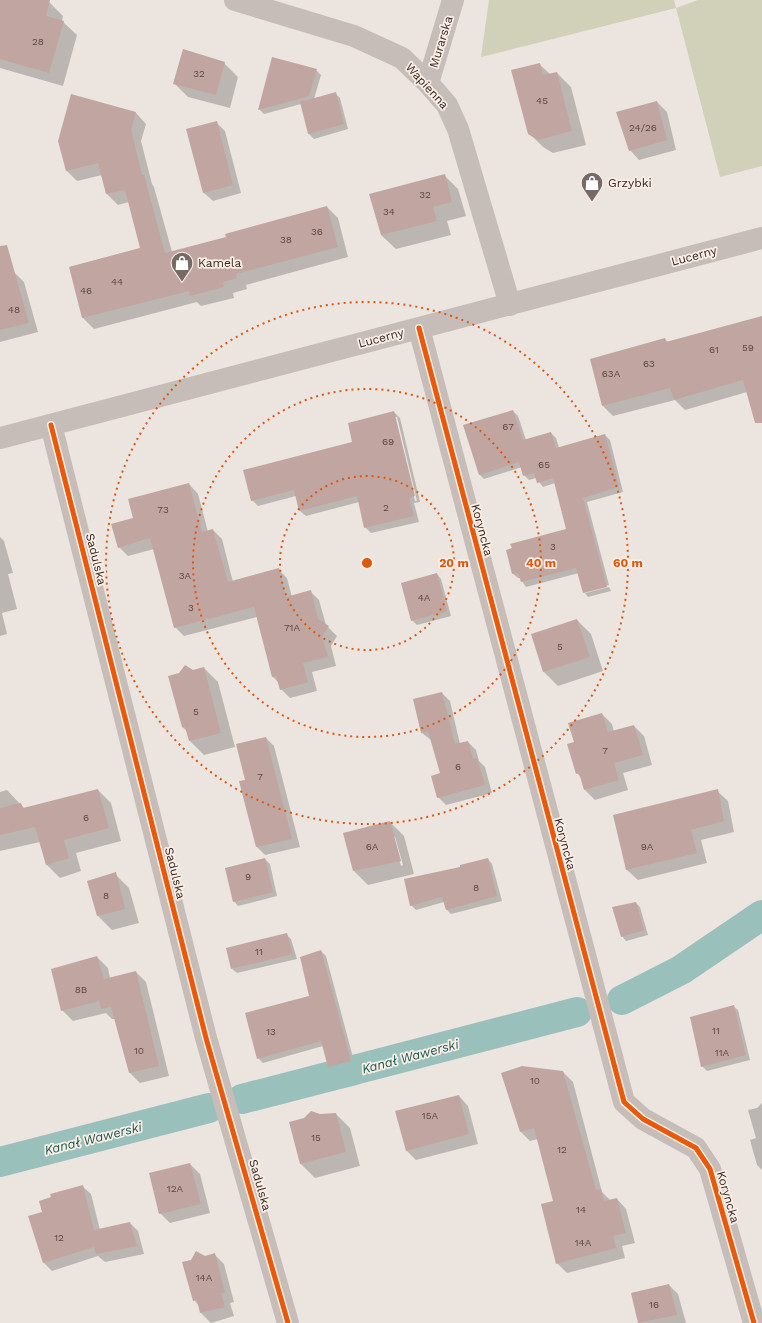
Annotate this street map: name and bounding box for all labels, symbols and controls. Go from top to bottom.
street label: Murarska [426,14,456,70]
house number: 28 [32,36,44,47]
street label: Wapienna [403,60,451,112]
house number: 32 [193,68,205,79]
house number: 45 [536,95,548,106]
house number: 24/26 [629,122,657,133]
shop icon: Grzybki [579,170,605,203]
place label: Grzybki [608,176,652,190]
house number: 32 [419,189,431,200]
house number: 34 [383,206,395,217]
house number: 36 [311,226,323,237]
house number: 38 [280,234,292,245]
street label: Lucerny [670,243,719,269]
shop icon: Kamela [169,250,195,283]
place label: Kamela [198,256,242,270]
house number: 44 [111,276,123,287]
house number: 46 [80,285,92,296]
house number: 48 [8,304,20,315]
street label: Lucerny [357,325,406,351]
house number: 59 [742,342,754,353]
house number: 61 [709,344,719,355]
house number: 63 [643,358,655,369]
house number: 63A [602,368,621,379]
house number: 67 [502,421,514,432]
house number: 69 [382,436,394,447]
house number: 65 [538,459,550,470]
house number: 2 [383,502,389,513]
street label: Koryncka [468,502,496,558]
house number: 73 [157,504,169,515]
street label: Sadulska [83,532,109,586]
house number: 3 [550,541,556,552]
centre of rings [360,556,374,570]
text: 20 m [439,556,469,570]
text: 40 m [526,556,556,570]
text: 60 m [613,556,643,570]
house number: 3A [179,570,192,581]
house number: 4A [418,592,431,603]
house number: 3 [188,602,194,613]
house number: 71A [284,622,300,633]
house number: 5 [557,641,563,652]
house number: 5 [193,706,199,717]
house number: 7 [602,745,608,756]
house number: 6 [455,761,461,772]
house number: 7 [257,771,263,782]
house number: 6 [83,812,89,823]
street label: Koryncka [551,816,579,872]
house number: 6A [366,841,379,852]
house number: 9A [641,841,654,852]
street label: Sadulska [162,846,188,900]
house number: 9 [245,871,251,882]
house number: 8 [473,882,479,893]
house number: 8 [103,890,109,901]
house number: 11 [255,946,263,957]
house number: 8B [75,984,87,995]
house number: 11 [712,1025,720,1036]
house number: 13 [266,1026,276,1037]
water label: Kanał Wawerski [360,1036,461,1077]
house number: 10 [134,1045,144,1056]
house number: 11A [715,1047,730,1058]
house number: 10 [530,1075,540,1086]
house number: 15A [422,1110,439,1121]
water label: Kanał Wawerski [43,1119,144,1158]
house number: 15 [311,1132,321,1143]
house number: 12 [557,1144,567,1155]
street label: Sadulska [246,1158,274,1212]
street label: Koryncka [714,1169,742,1225]
house number: 12A [167,1183,184,1194]
house number: 14 [576,1204,586,1215]
house number: 12 [54,1232,64,1243]
house number: 14A [575,1237,592,1248]
house number: 14A [196,1272,213,1283]
house number: 16 [649,1299,659,1310]

